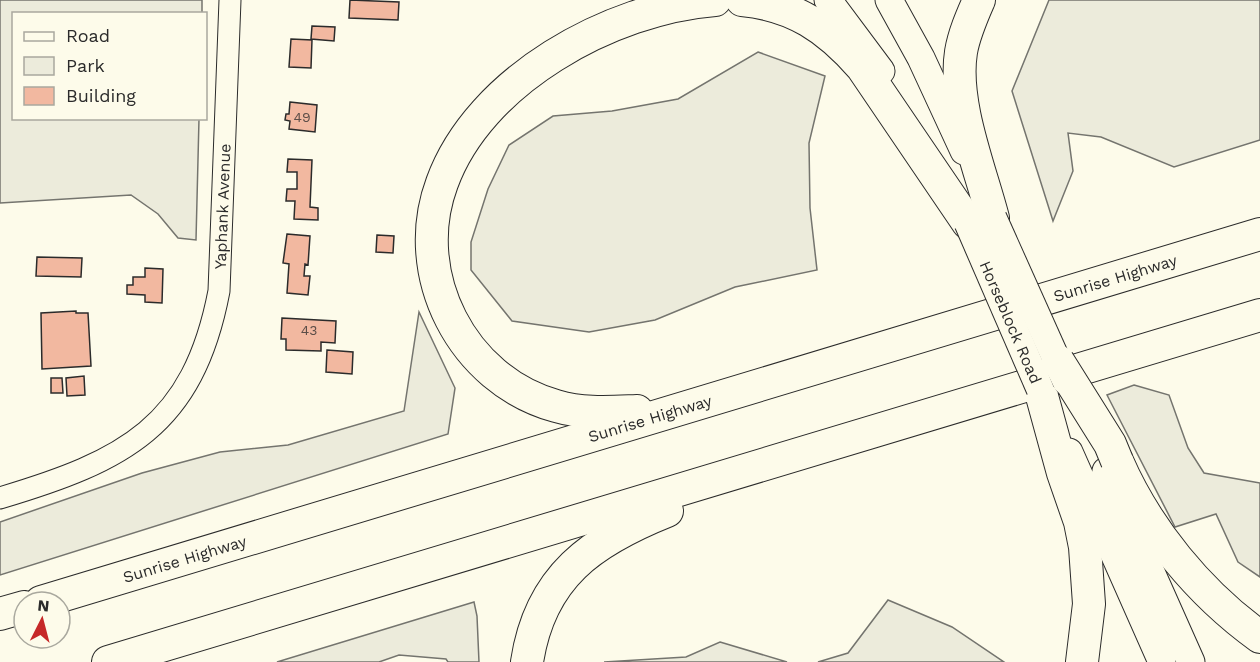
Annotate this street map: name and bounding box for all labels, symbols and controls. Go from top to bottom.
legend [12,12,207,120]
text: Road [66,25,110,46]
text: Park [66,55,105,76]
text: Building [66,85,136,106]
house number: 49 [293,109,311,125]
street label: Yaphank Avenue [210,143,234,270]
street label: Sunrise Highway [1051,250,1180,305]
street label: Horseblock Road [976,258,1046,386]
house number: 43 [301,322,317,338]
street label: Sunrise Highway [586,390,715,446]
street label: Sunrise Highway [120,531,249,586]
north arrow [12,590,72,650]
text: N [37,596,50,616]

